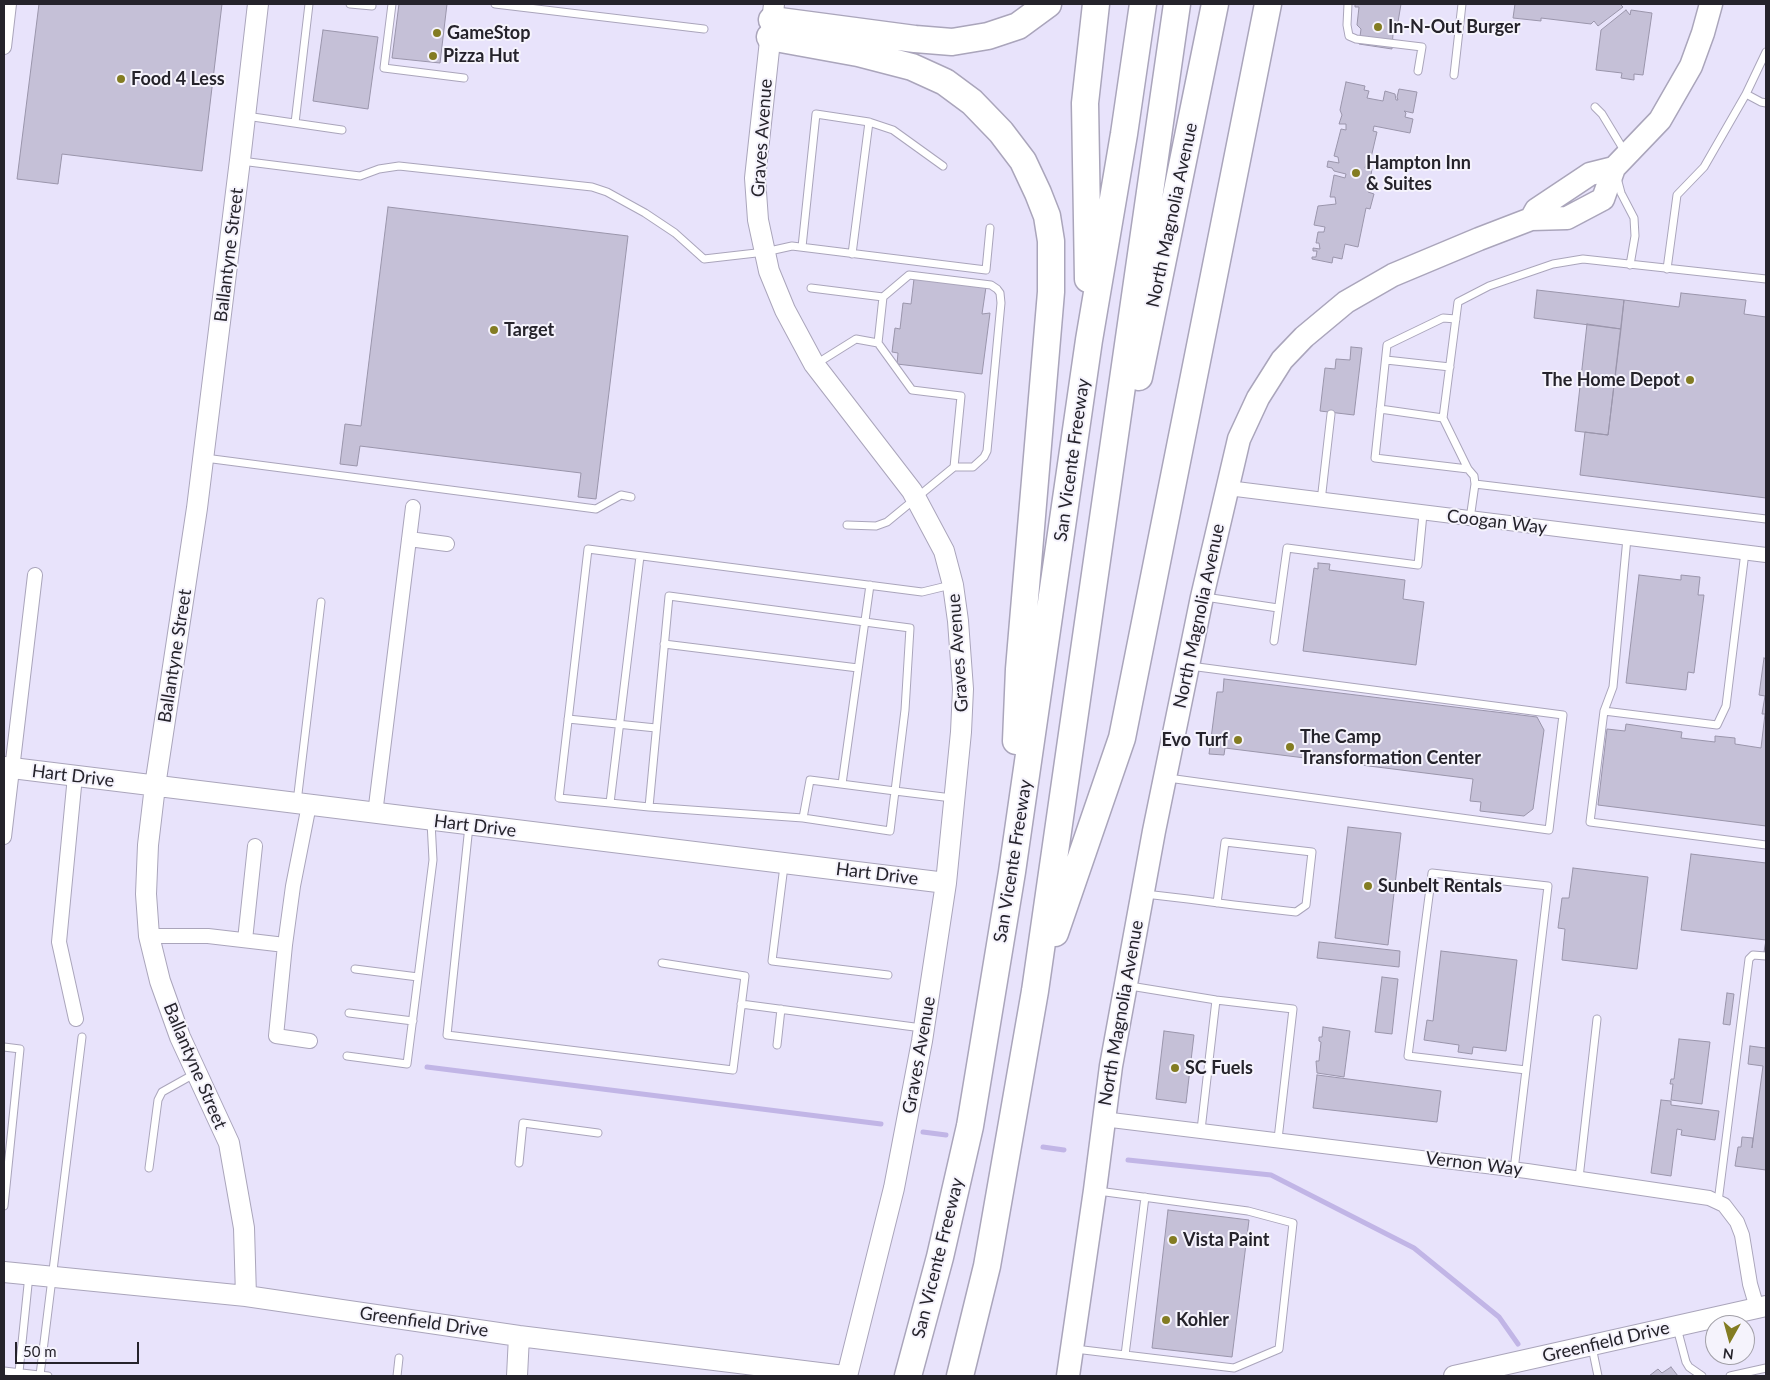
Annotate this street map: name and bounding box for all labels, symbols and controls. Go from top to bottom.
place label: In-N-Out Burger [1388,16,1520,38]
marker: In-N-Out Burger [1372,21,1384,33]
place label: GameStop [447,22,530,44]
marker: GameStop [431,27,443,39]
place label: Pizza Hut [443,45,519,67]
marker: Pizza Hut [427,50,439,62]
place label: Food 4 Less [131,68,225,90]
marker: Food 4 Less [115,73,127,85]
street label: Graves Avenue [747,78,777,198]
street label: North Magnolia Avenue [1142,121,1202,309]
place label: Hampton Inn & Suites [1366,152,1471,194]
marker: Hampton Inn & Suites [1350,167,1362,179]
street label: Ballantyne Street [210,187,248,323]
place label: Target [504,319,554,341]
marker: Target [488,324,500,336]
place label: The Home Depot [1542,369,1680,391]
marker: The Home Depot [1684,374,1696,386]
street label: San Vicente Freeway [1050,377,1094,543]
street label: Coogan Way [1446,505,1548,539]
street label: North Magnolia Avenue [1169,522,1229,710]
street label: Ballantyne Street [154,588,196,724]
street label: Graves Avenue [943,593,973,713]
place label: The Camp Transformation Center [1300,726,1481,769]
place label: Evo Turf [1162,729,1228,751]
marker: Evo Turf [1232,734,1244,746]
marker: The Camp Transformation Center [1284,741,1296,753]
street label: Hart Drive [31,760,115,792]
street label: San Vicente Freeway [989,778,1037,944]
street label: Hart Drive [433,810,517,842]
street label: Hart Drive [835,858,919,890]
place label: Sunbelt Rentals [1378,875,1502,897]
marker: Sunbelt Rentals [1362,880,1374,892]
street label: North Magnolia Avenue [1094,919,1148,1107]
street label: Graves Avenue [898,995,940,1115]
street label: Ballantyne Street [159,1000,231,1132]
place label: SC Fuels [1185,1057,1253,1079]
marker: SC Fuels [1169,1062,1181,1074]
street label: Vernon Way [1424,1147,1524,1181]
street label: San Vicente Freeway [908,1176,968,1340]
place label: Vista Paint [1183,1229,1269,1251]
marker: Vista Paint [1167,1234,1179,1246]
street label: Greenfield Drive [358,1302,490,1342]
place label: Kohler [1176,1309,1229,1331]
marker: Kohler [1160,1314,1172,1326]
north arrow [1705,1315,1755,1365]
street label: Greenfield Drive [1540,1317,1672,1367]
scale bar [18,1332,141,1364]
text: 50 m [23,1342,57,1360]
text: N [1722,1345,1735,1363]

